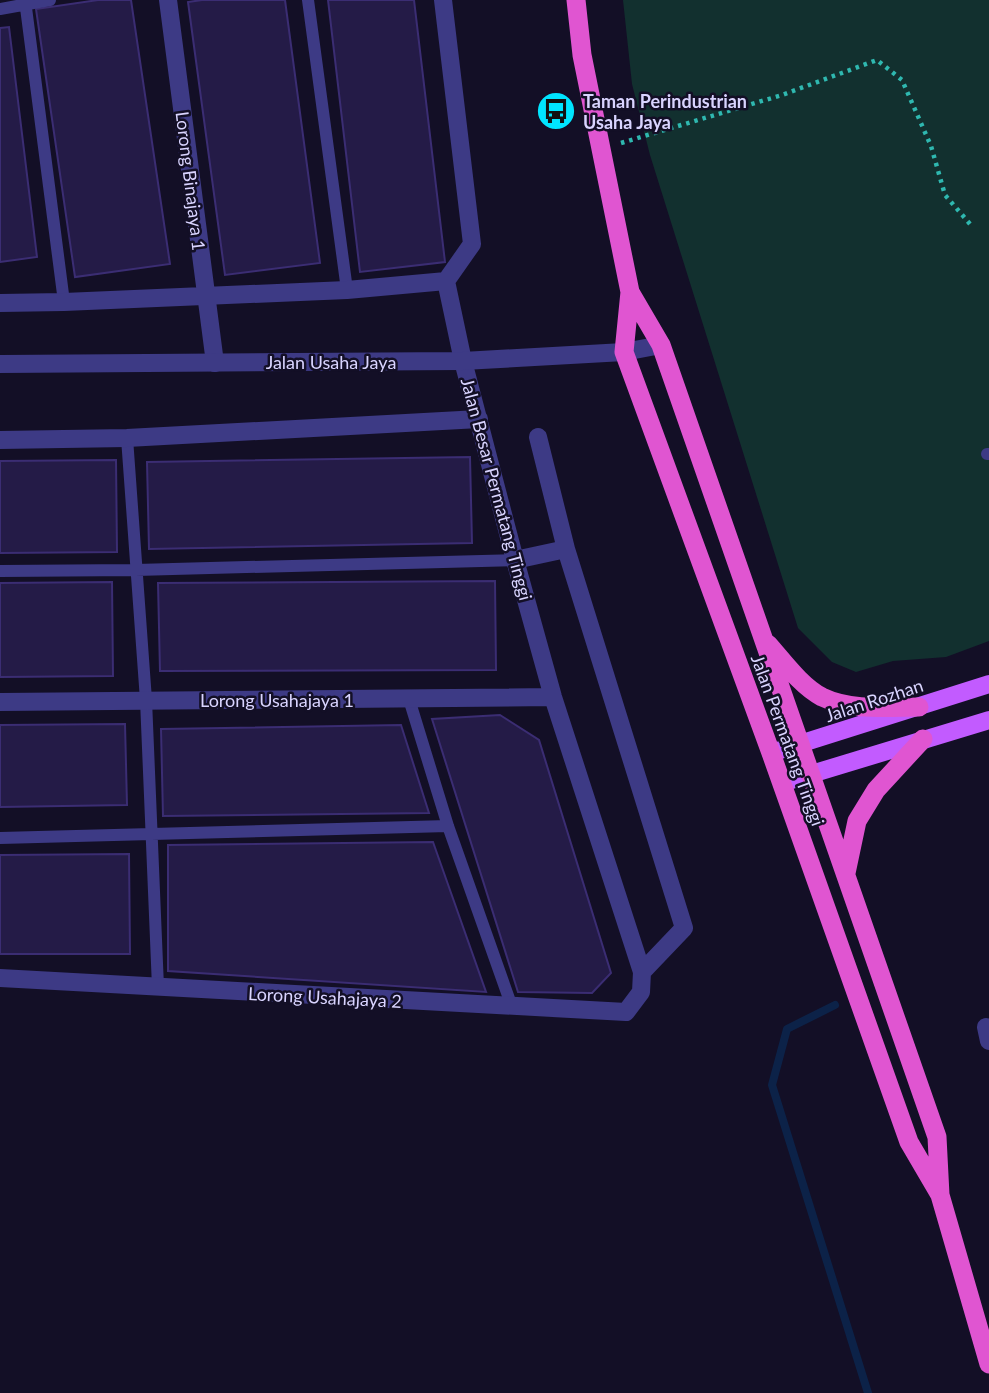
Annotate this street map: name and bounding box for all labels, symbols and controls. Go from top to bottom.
bus stop icon: Taman Perindustrian Usaha Jaya [535,90,577,132]
place label: Taman Perindustrian Usaha Jaya [583,90,747,133]
street label: Lorong Binajaya 1 [172,110,210,252]
street label: Jalan Usaha Jaya [266,351,396,373]
street label: Jalan Besar Permatang Tinggi [457,375,537,603]
street label: Jalan Permatang Tinggi [747,651,829,829]
street label: Jalan Rozhan [822,674,926,726]
street label: Lorong Usahajaya 1 [200,689,354,711]
street label: Lorong Usahajaya 2 [248,982,402,1012]

